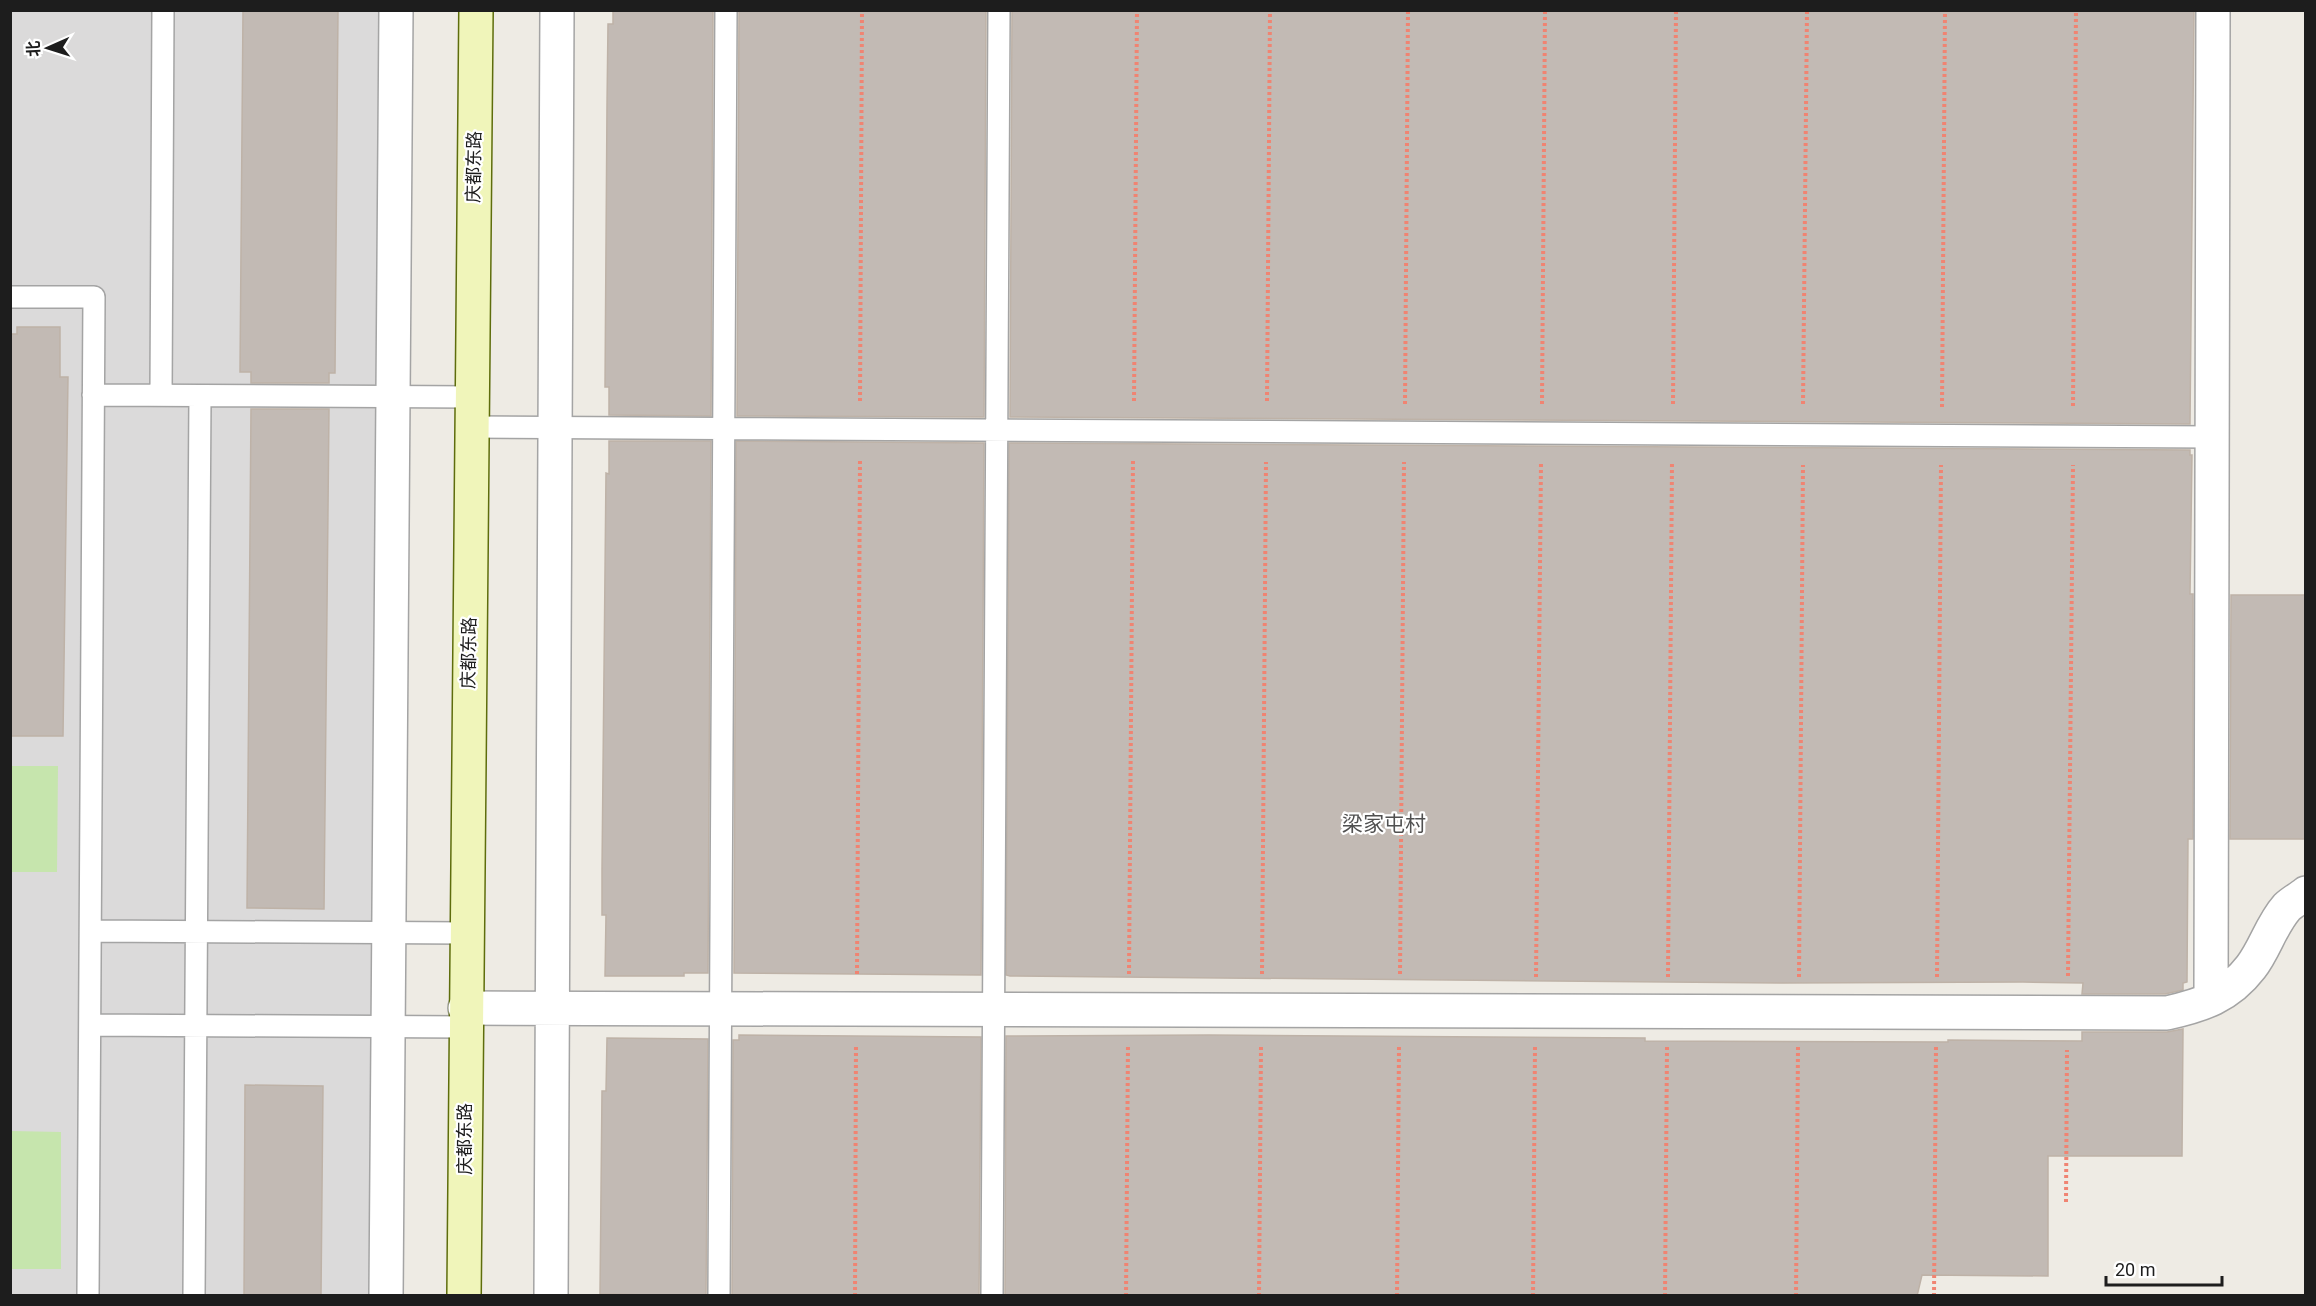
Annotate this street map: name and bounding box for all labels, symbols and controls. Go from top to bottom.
north arrow [18,18,78,78]
text: 北 [24,40,43,57]
street label: 庆都东路 [462,131,485,203]
street label: 庆都东路 [457,617,480,689]
district label: 梁家屯村 [1342,812,1426,836]
street label: 庆都东路 [454,1103,475,1175]
scale bar [2106,1249,2222,1287]
text: 20 m [2115,1259,2155,1280]

